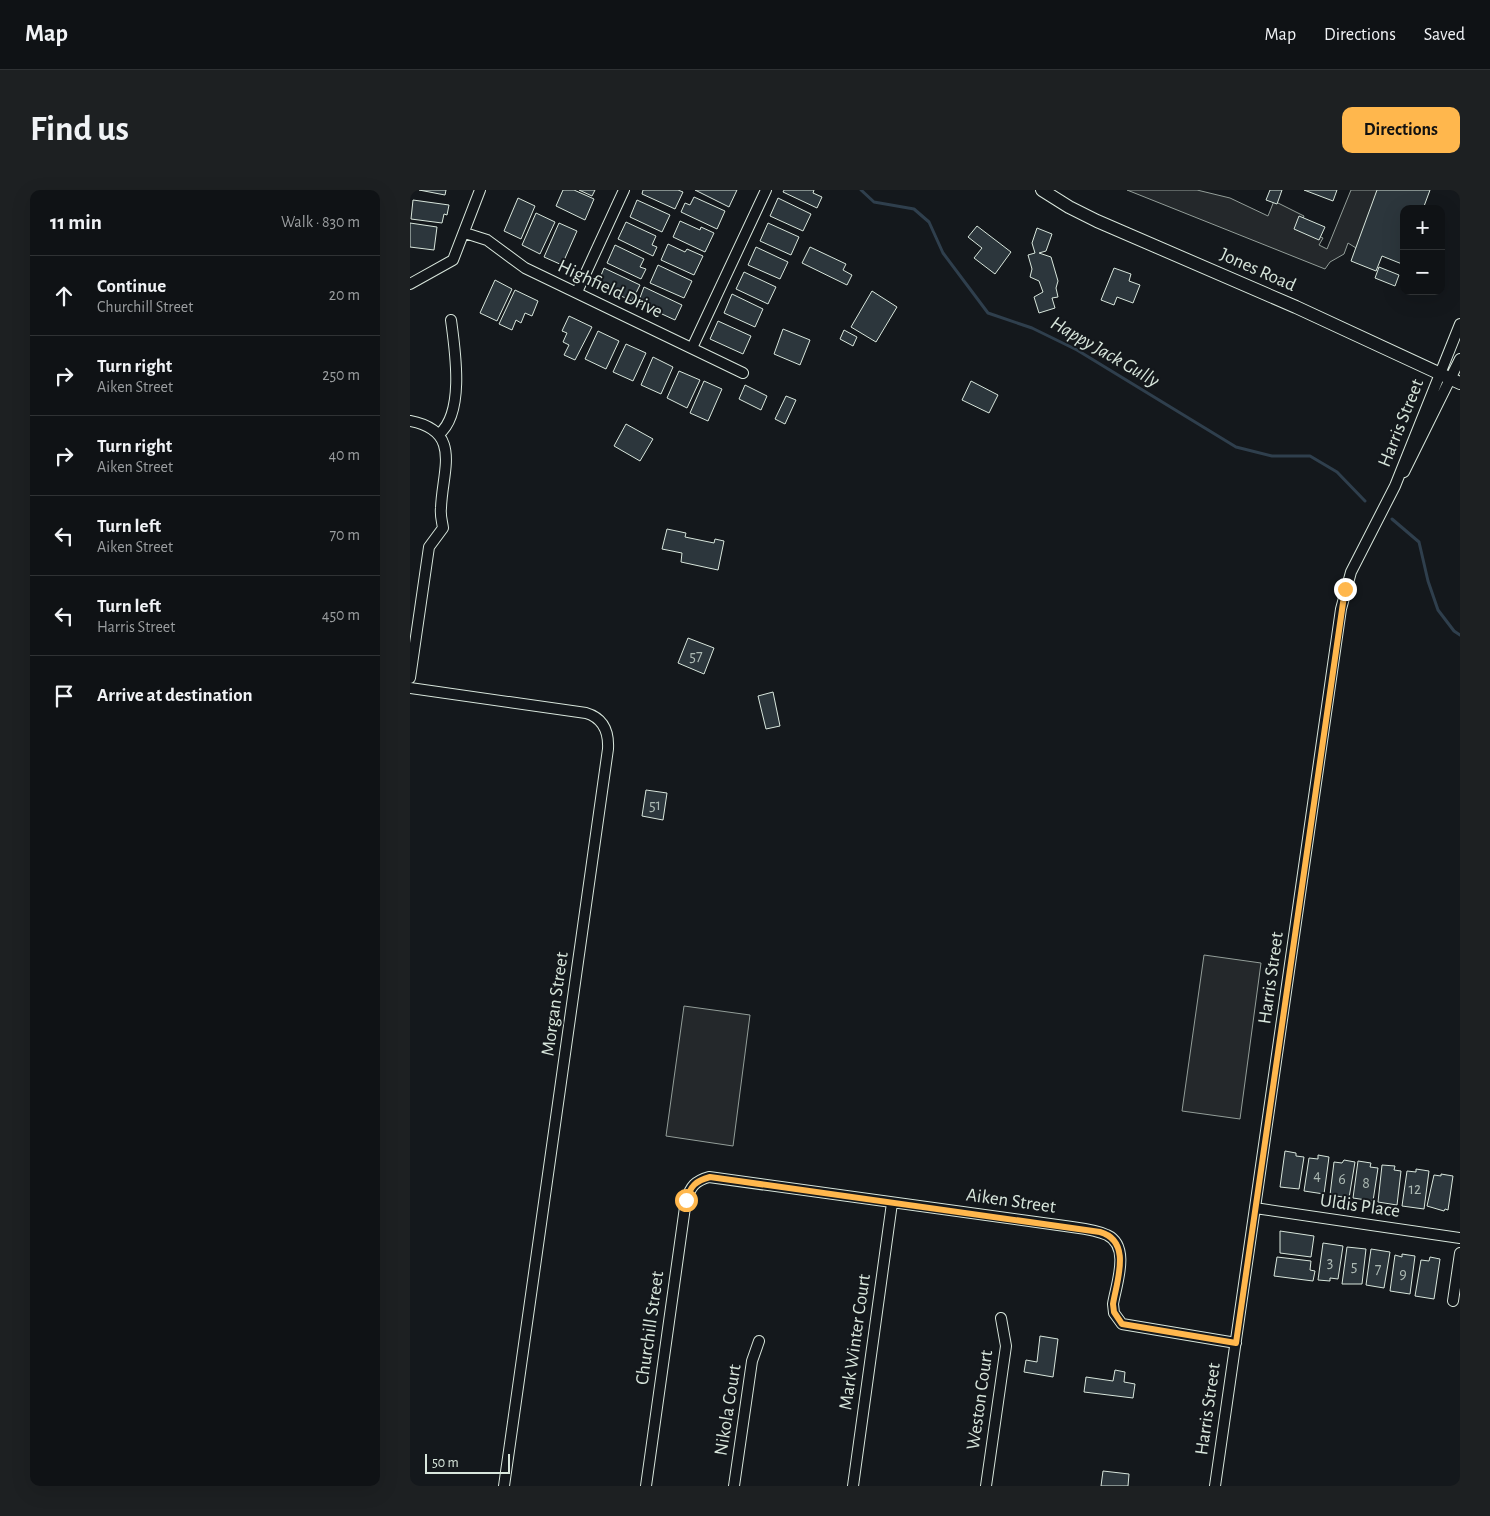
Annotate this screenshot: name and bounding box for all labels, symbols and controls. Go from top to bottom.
text: Map [25,22,68,46]
text: Map [1265,26,1296,44]
text: Directions [1324,26,1396,44]
text: Saved [1424,26,1465,44]
button: Directions [1342,107,1460,153]
text: Find us [30,112,129,147]
map controls [1400,205,1445,295]
button: + [1400,205,1445,250]
text: 11 min [50,212,102,233]
text: Walk · 830 m [281,214,360,230]
street label: Jones Road [1217,245,1299,295]
button: − [1400,250,1445,295]
street label: Highfield Drive [555,257,665,321]
text: Continue [97,277,166,296]
icon: ahead [50,282,78,310]
text: 20 m [329,287,360,303]
text: Churchill Street [97,299,193,315]
water label: Happy Jack Gully [1047,313,1163,391]
text: Turn right [97,357,172,376]
icon: right [50,362,78,390]
text: 250 m [322,367,360,383]
street label: Harris Street [1375,376,1427,470]
text: Aiken Street [97,379,173,395]
text: Turn right [97,437,172,456]
icon: right [50,442,78,470]
text: 40 m [328,447,360,463]
text: Aiken Street [97,459,173,475]
text: Turn left [97,517,161,536]
icon: left [50,522,78,550]
text: 70 m [329,527,360,543]
text: Aiken Street [97,539,173,555]
route end [1334,578,1357,601]
text: Turn left [97,597,161,616]
icon: left [50,602,78,630]
text: 450 m [322,607,360,623]
text: Harris Street [97,619,175,635]
house number: 57 [689,648,703,664]
icon: arrive [50,682,78,710]
text: Arrive at destination [97,686,253,705]
house number: 51 [649,797,661,813]
street label: Harris Street [1255,931,1287,1025]
street label: Morgan Street [538,951,572,1057]
house number: 4 [1313,1167,1321,1183]
house number: 6 [1338,1171,1346,1187]
house number: 8 [1362,1175,1370,1191]
house number: 12 [1409,1181,1421,1197]
street label: Aiken Street [965,1185,1057,1217]
route start [675,1189,698,1212]
street label: Uldis Place [1319,1191,1401,1221]
house number: 3 [1327,1254,1333,1270]
house number: 5 [1351,1258,1357,1274]
house number: 7 [1375,1261,1382,1277]
house number: 9 [1399,1266,1407,1282]
street label: Churchill Street [633,1270,667,1386]
street label: Mark Winter Court [836,1273,874,1411]
street label: Weston Court [964,1349,996,1451]
street label: Harris Street [1192,1362,1224,1456]
street label: Nikola Court [711,1363,745,1457]
scale bar [425,1451,510,1474]
text: 50 m [432,1456,459,1470]

